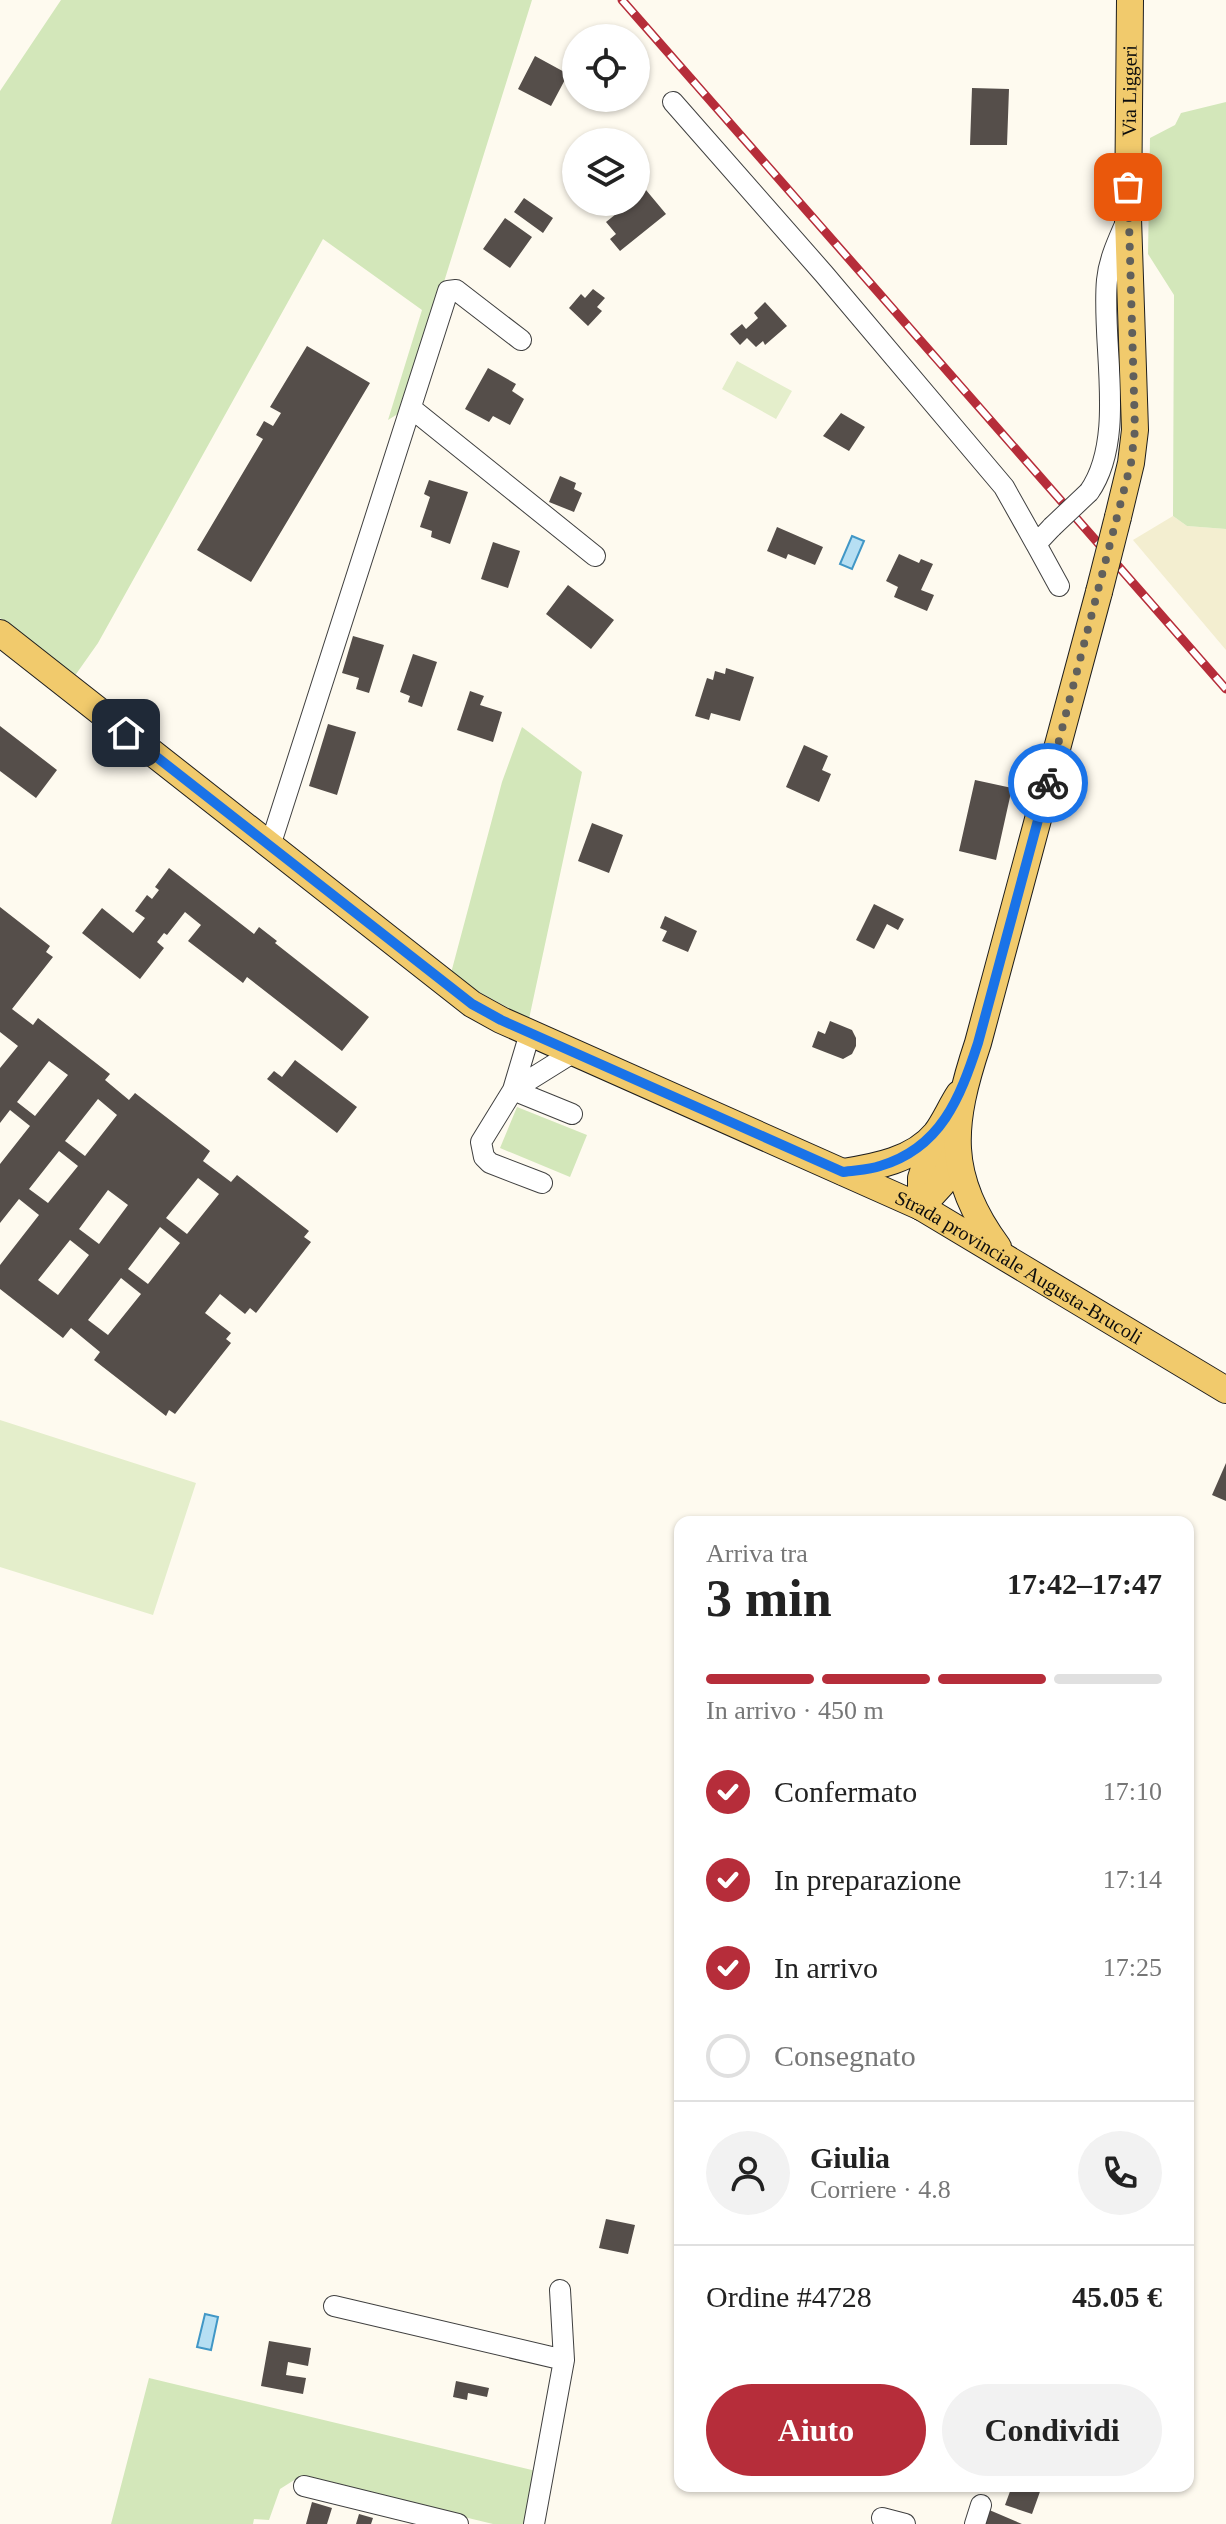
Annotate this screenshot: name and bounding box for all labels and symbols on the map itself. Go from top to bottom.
street label: Via Liggeri [1118,45,1141,137]
pin [1094,153,1162,221]
pin [92,699,160,767]
courier [1008,743,1088,823]
street label: Strada provinciale Augusta-Brucoli [892,1186,1147,1349]

